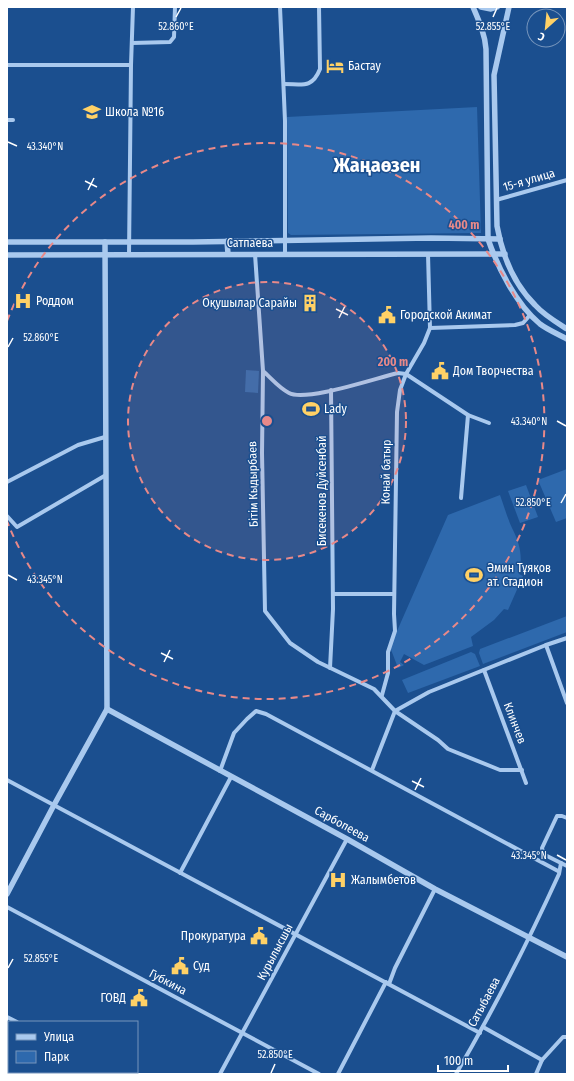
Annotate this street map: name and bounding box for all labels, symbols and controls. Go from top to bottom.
north arrow [526,8,566,48]
text: 52.860°E [158,21,194,33]
text: 52.855°E [476,21,511,33]
text: С [536,29,547,44]
hotel icon: Бастау [325,56,345,76]
place label: Бастау [348,59,381,73]
school or university icon: Школа №16 [82,102,102,122]
place label: Школа №16 [105,105,164,119]
text: 43.340°N [27,141,63,153]
district label: Жаңаөзен [333,153,420,177]
street label: 15-я улица [501,166,557,194]
text: 400 m [449,218,479,232]
street label: Сатпаева [227,236,273,250]
hospital icon: Роддом [13,291,33,311]
building icon: Оқушылар Сарайы [300,293,320,313]
place label: Роддом [36,294,74,308]
place label: Оқушылар Сарайы [202,296,297,310]
public building icon: Городской Акимат [377,305,397,325]
place label: Городской Акимат [400,308,492,322]
text: 52.860°E [23,332,59,344]
text: 200 m [377,355,408,369]
public building icon: Дом Творчества [430,361,450,381]
place label: Дом Творчества [452,364,534,378]
sports icon: Lady [301,399,321,419]
place label: Lady [324,402,348,416]
centre of rings [260,414,274,428]
text: 43.340°N [511,416,547,428]
street label: Бисекенов Дуйсенбай [315,436,329,546]
street label: Конай батыр [378,439,394,505]
street label: Бiтiм Кыдырбаев [245,441,261,527]
text: 52.850°E [515,497,551,509]
place label: Әмин Тұяқов ат. Стадион [487,561,551,589]
sports icon: Әмин Тұяқов ат. Стадион [464,565,484,585]
text: 43.345°N [27,574,63,586]
street label: Клинчев [501,700,529,746]
street label: Сарбопеева [312,803,372,845]
text: 43.345°N [511,850,547,862]
hospital icon: Жалымбетов [328,870,348,890]
place label: Жалымбетов [351,873,416,887]
street label: Курылысшы [254,921,296,983]
public building icon: Прокуратура [249,926,269,946]
place label: Прокуратура [181,929,246,943]
text: 52.855°E [24,953,59,965]
public building icon: Суд [170,956,190,976]
place label: Суд [193,959,210,973]
street label: Губкина [147,966,189,998]
street label: Сатыбаева [465,975,503,1029]
public building icon: ГОВД [129,988,149,1008]
place label: ГОВД [100,991,126,1005]
legend [8,1021,138,1073]
text: Улица [43,1030,74,1044]
scale bar [438,1047,508,1073]
text: 52.850°E [257,1049,293,1061]
text: Парк [44,1050,70,1064]
text: 100 m [444,1054,473,1068]

